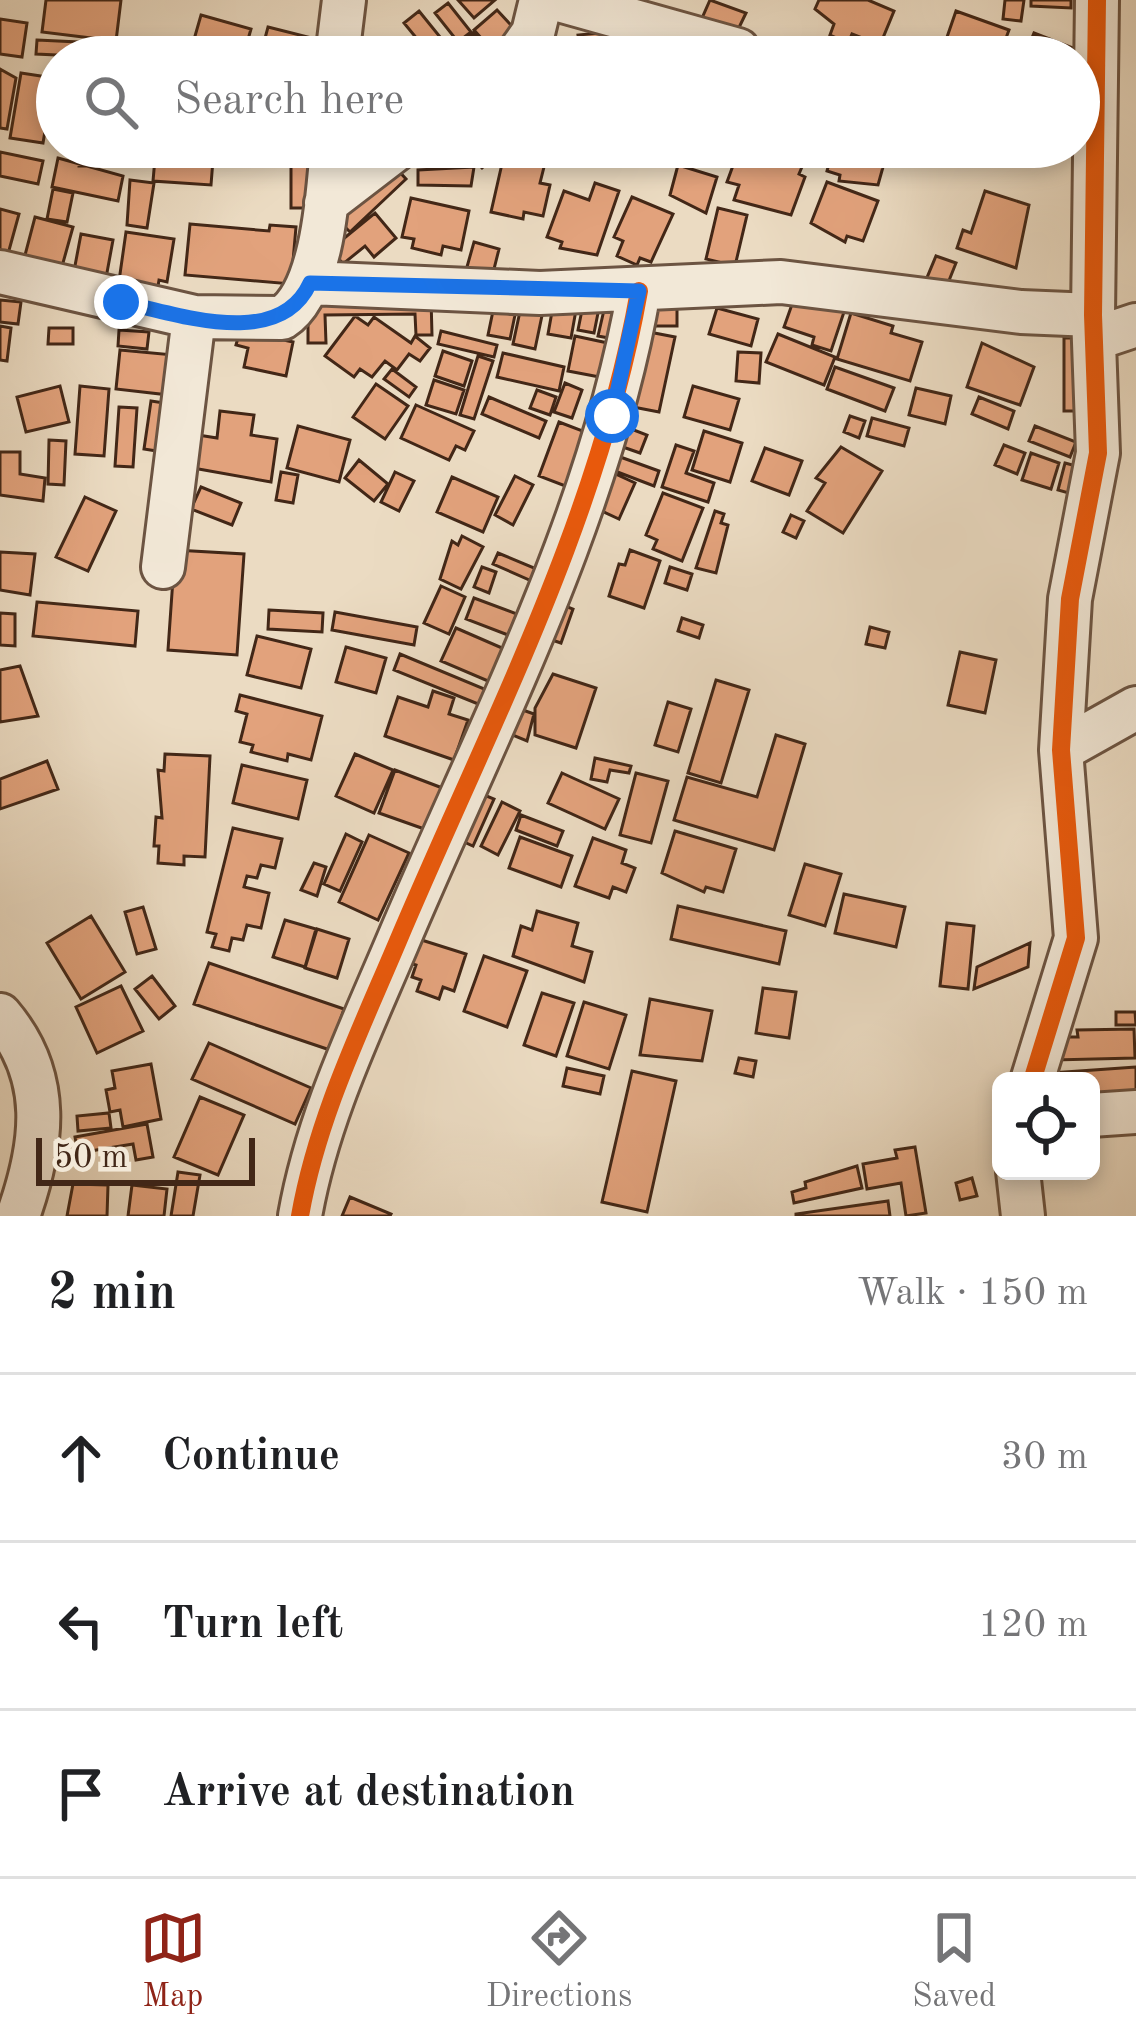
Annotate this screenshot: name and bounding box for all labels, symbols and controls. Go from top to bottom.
search box [36,36,1100,168]
icon: search [78,69,144,135]
text: Search here [174,79,404,124]
route end [94,275,148,329]
route start [585,389,639,443]
map controls [992,1072,1100,1180]
button: locate [992,1072,1100,1180]
scale bar [36,1132,255,1185]
text: 50 m [54,1142,128,1175]
text: 2 min [48,1269,176,1320]
text: Walk · 150 m [857,1274,1088,1313]
icon: ahead [48,1425,114,1491]
text: Continue [162,1435,340,1480]
text: 30 m [1001,1438,1088,1477]
icon: left [48,1593,114,1659]
text: Turn left [162,1603,343,1648]
text: 120 m [978,1606,1088,1645]
icon: arrive [48,1761,114,1827]
text: Arrive at destination [162,1771,575,1816]
tab: Map [140,1905,206,2018]
tab: Directions [486,1905,632,2018]
tab: Saved [912,1905,996,2018]

